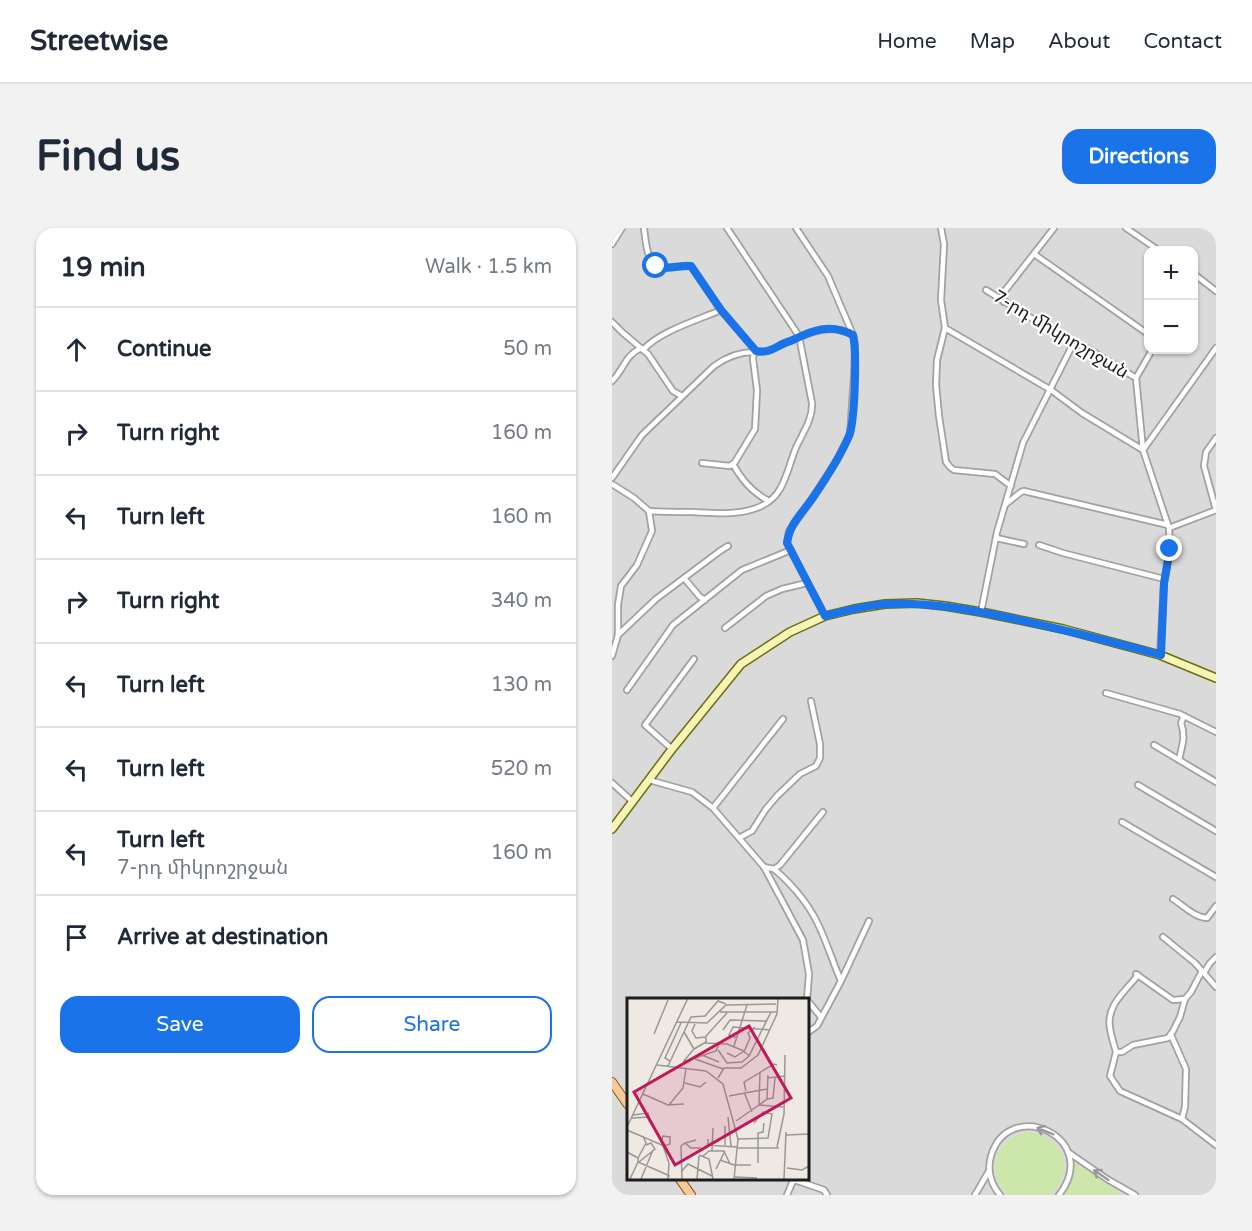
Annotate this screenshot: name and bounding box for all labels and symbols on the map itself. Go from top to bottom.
route start [642,252,668,278]
street label: 7-րդ միկրոշրջան [989,285,1133,383]
route end [1156,535,1182,561]
inset map [627,998,808,1180]
one-way arrow [1036,1124,1054,1135]
one-way arrow [1093,1168,1110,1180]

